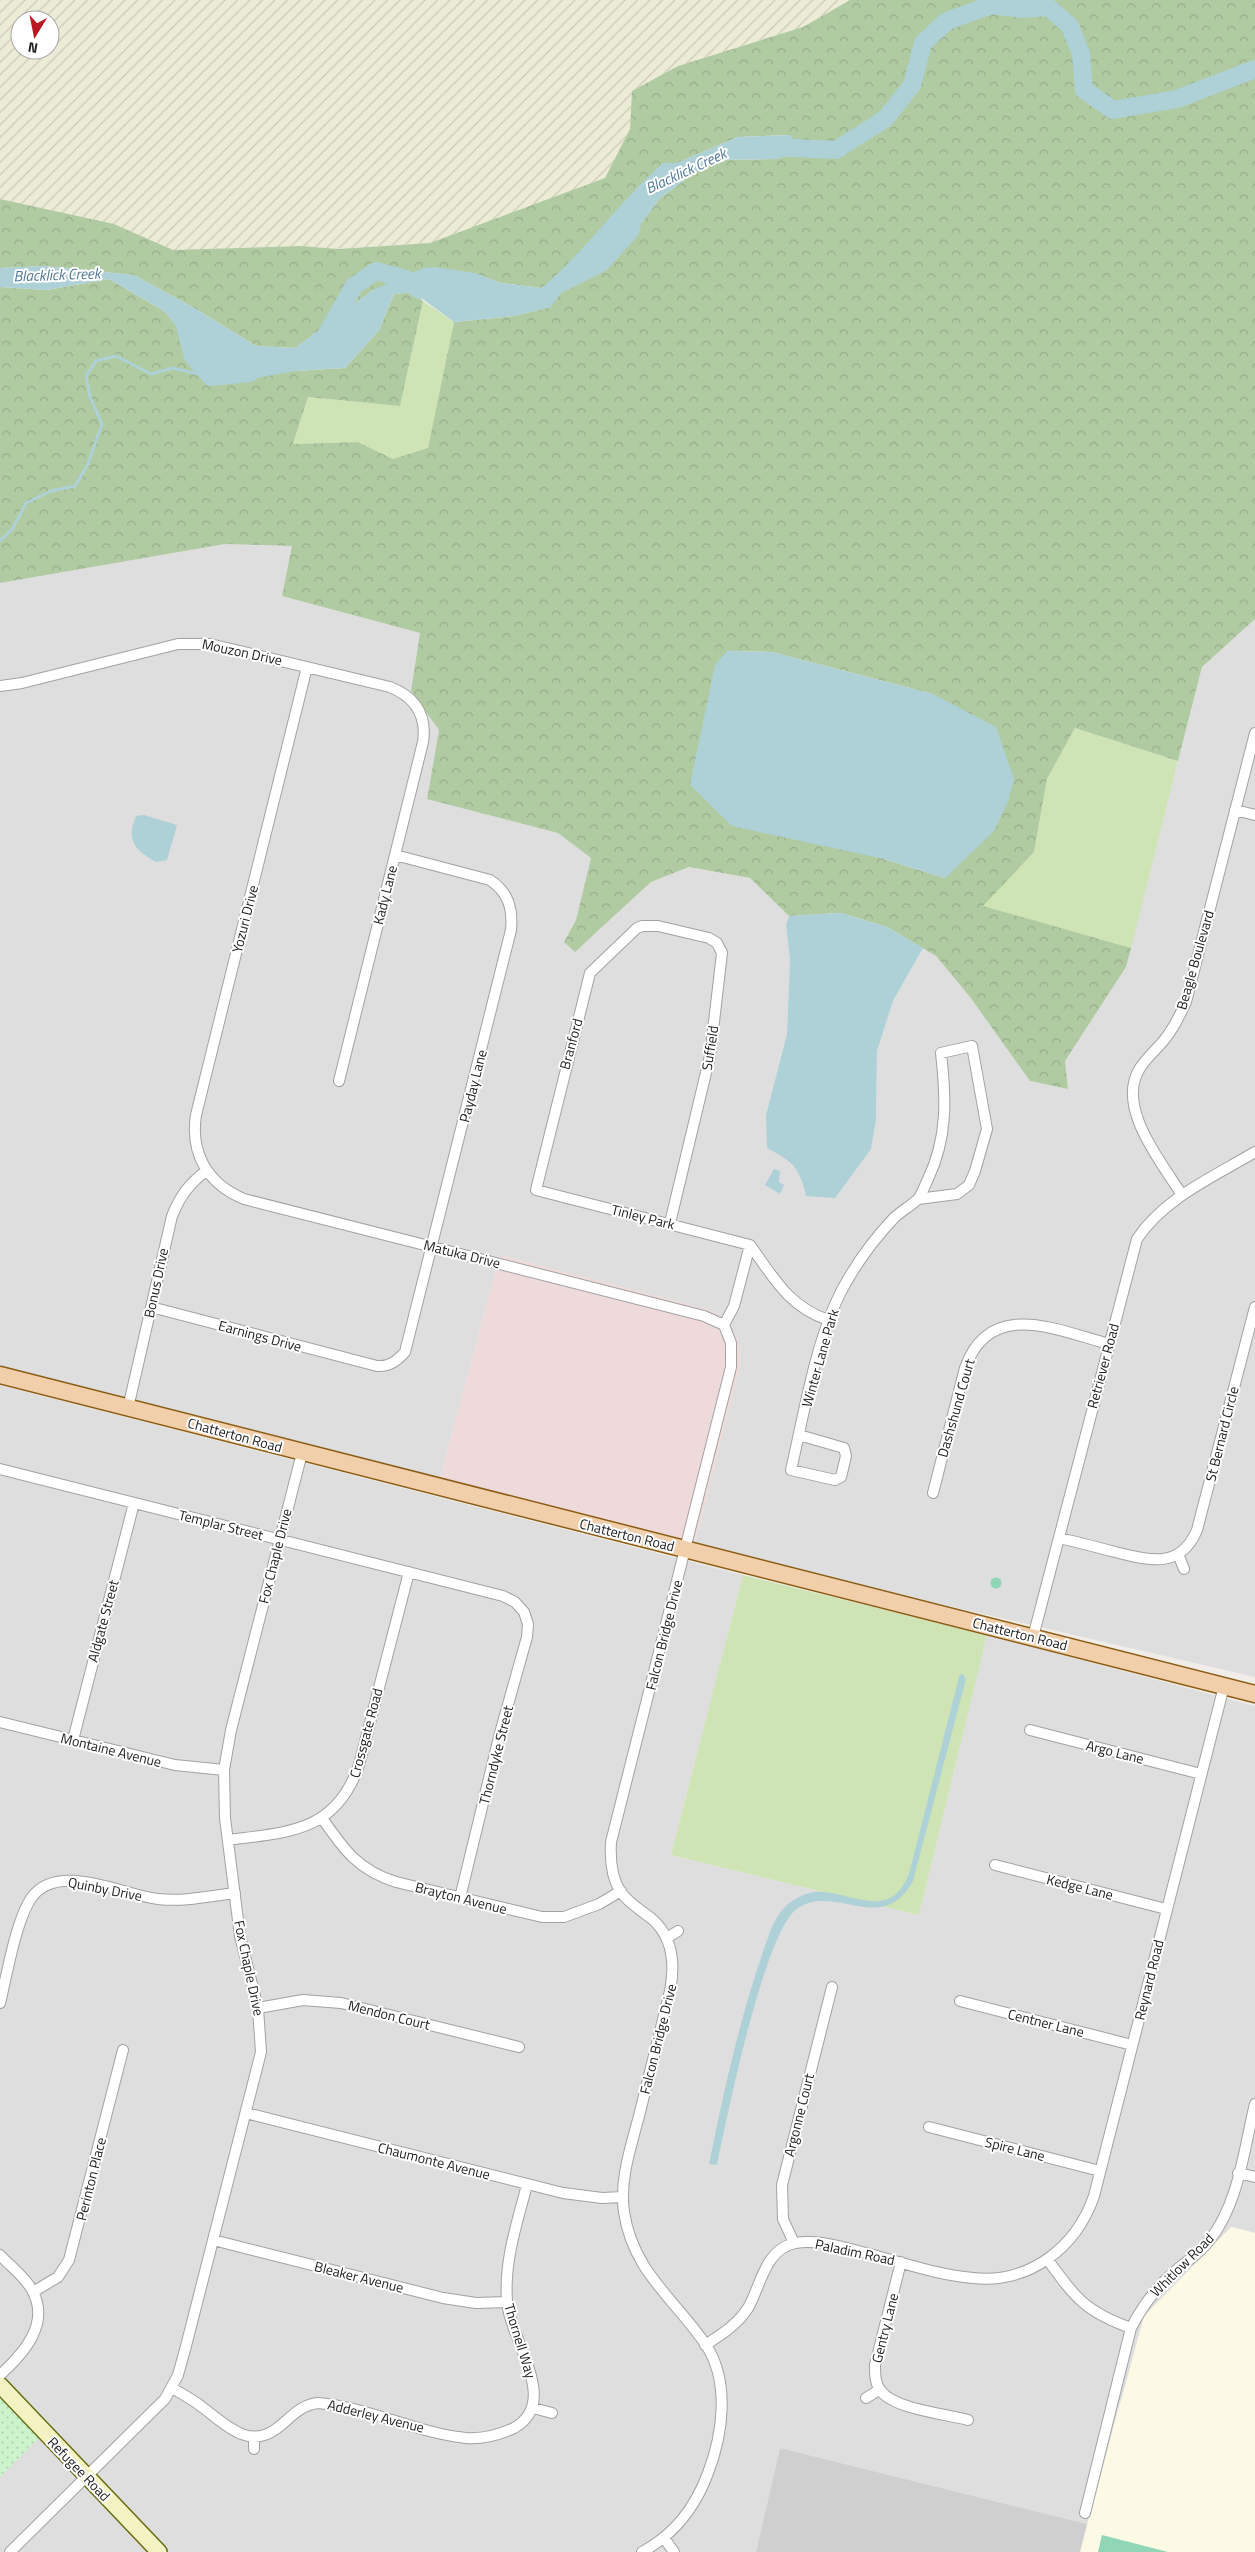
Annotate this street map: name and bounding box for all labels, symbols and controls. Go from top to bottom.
north arrow [10,10,60,60]
text: N [26,37,39,59]
water label: Blacklick Creek [641,141,732,199]
water label: Blacklick Creek [13,261,103,288]
street label: Mouzon Drive [200,633,284,670]
street label: Kady Lane [367,863,402,927]
street label: Yozuri Drive [226,883,263,955]
street label: Beagle Boulevard [1170,908,1219,1012]
street label: Branford [554,1016,587,1072]
street label: Suffield [696,1024,723,1072]
street label: Payday Lane [453,1047,492,1124]
street label: Tinley Park [609,1198,677,1235]
street label: Matuka Drive [421,1234,503,1273]
street label: Bonus Drive [138,1246,173,1320]
street label: Winter Lane Park [795,1306,844,1409]
street label: Earnings Drive [216,1314,304,1357]
street label: Retriever Road [1081,1321,1124,1411]
street label: Dashshund Court [931,1356,980,1460]
street label: St Bernard Circle [1200,1384,1243,1484]
street label: Chatterton Road [186,1412,285,1457]
street label: Templar Street [177,1504,266,1545]
street label: Fox Chaple Drive [253,1506,296,1606]
street label: Chatterton Road [577,1513,677,1556]
street label: Aldgate Street [81,1577,124,1664]
street label: Falcon Bridge Drive [640,1577,687,1692]
street label: Chatterton Road [970,1612,1070,1655]
street label: Crossgate Road [343,1686,388,1780]
street label: Thorndyke Street [473,1703,518,1807]
street label: Montaine Avenue [59,1727,164,1772]
street label: Argo Lane [1084,1734,1146,1769]
street label: Kedge Lane [1045,1868,1116,1905]
street label: Quinby Drive [66,1871,144,1906]
street label: Brayton Avenue [413,1876,509,1919]
street label: Fox Chaple Drive [229,1918,270,2018]
street label: Reynard Road [1128,1937,1169,2022]
street label: Falcon Bridge Drive [634,1981,681,2096]
street label: Mendon Court [346,1994,432,2035]
street label: Centner Lane [1006,2003,1086,2042]
street label: Argonne Court [778,2071,819,2159]
street label: Spire Lane [983,2131,1047,2166]
street label: Perinton Place [70,2135,111,2223]
street label: Chaumonte Avenue [376,2136,492,2185]
street label: Whitlow Road [1145,2228,1218,2301]
street label: Paladim Road [813,2233,897,2270]
street label: Bleaker Avenue [312,2255,406,2298]
street label: Gentry Lane [866,2291,903,2365]
street label: Thornell Way [499,2301,542,2381]
street label: Adderley Avenue [326,2393,427,2438]
street label: Refugee Road [43,2432,116,2506]

